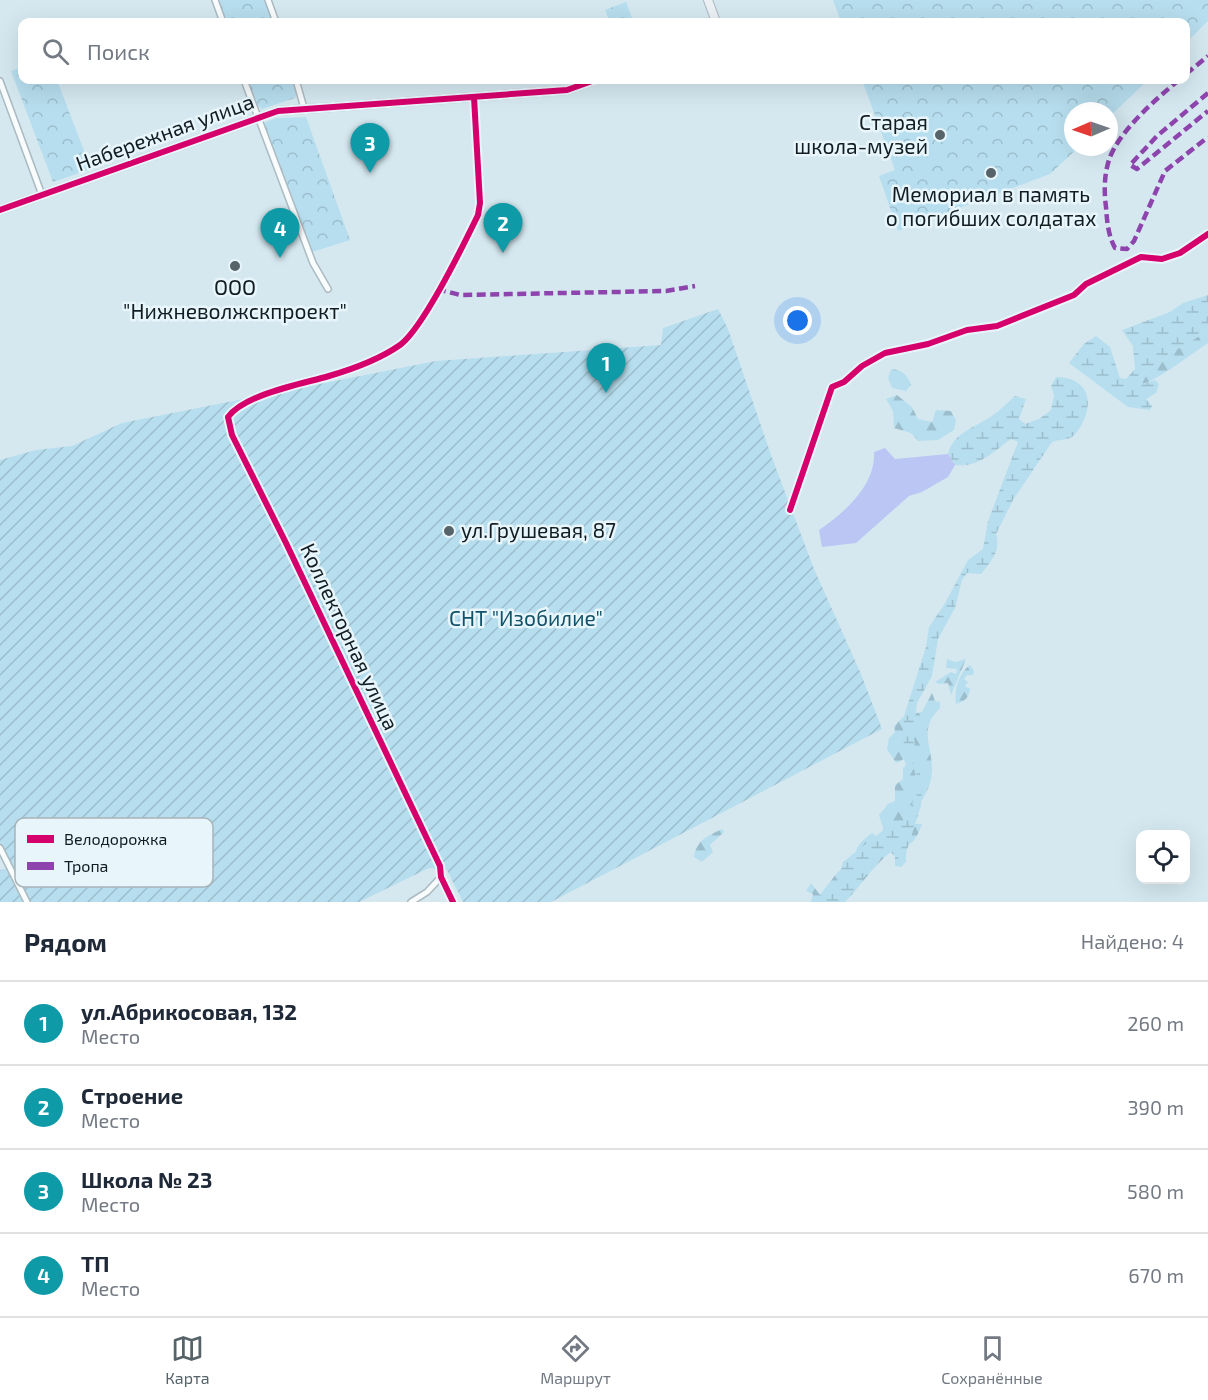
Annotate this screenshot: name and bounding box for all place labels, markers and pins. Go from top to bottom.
place label: Старая школа-музей [794,109,928,159]
pin: 3 [350,124,389,173]
marker: Старая школа-музей [933,128,947,142]
marker: Мемориал в память о погибших солдатах [984,166,998,180]
place label: Мемориал в память о погибших солдатах [886,181,1096,230]
pin: 2 [484,204,522,253]
pin: 4 [260,208,300,258]
marker: ООО "Нижневолжскпроект" [228,259,242,273]
place label: ООО "Нижневолжскпроект" [123,274,347,323]
pin: 1 [586,344,626,393]
place label: ул.Грушевая, 87 [461,517,616,543]
marker: ул.Грушевая, 87 [442,524,456,538]

